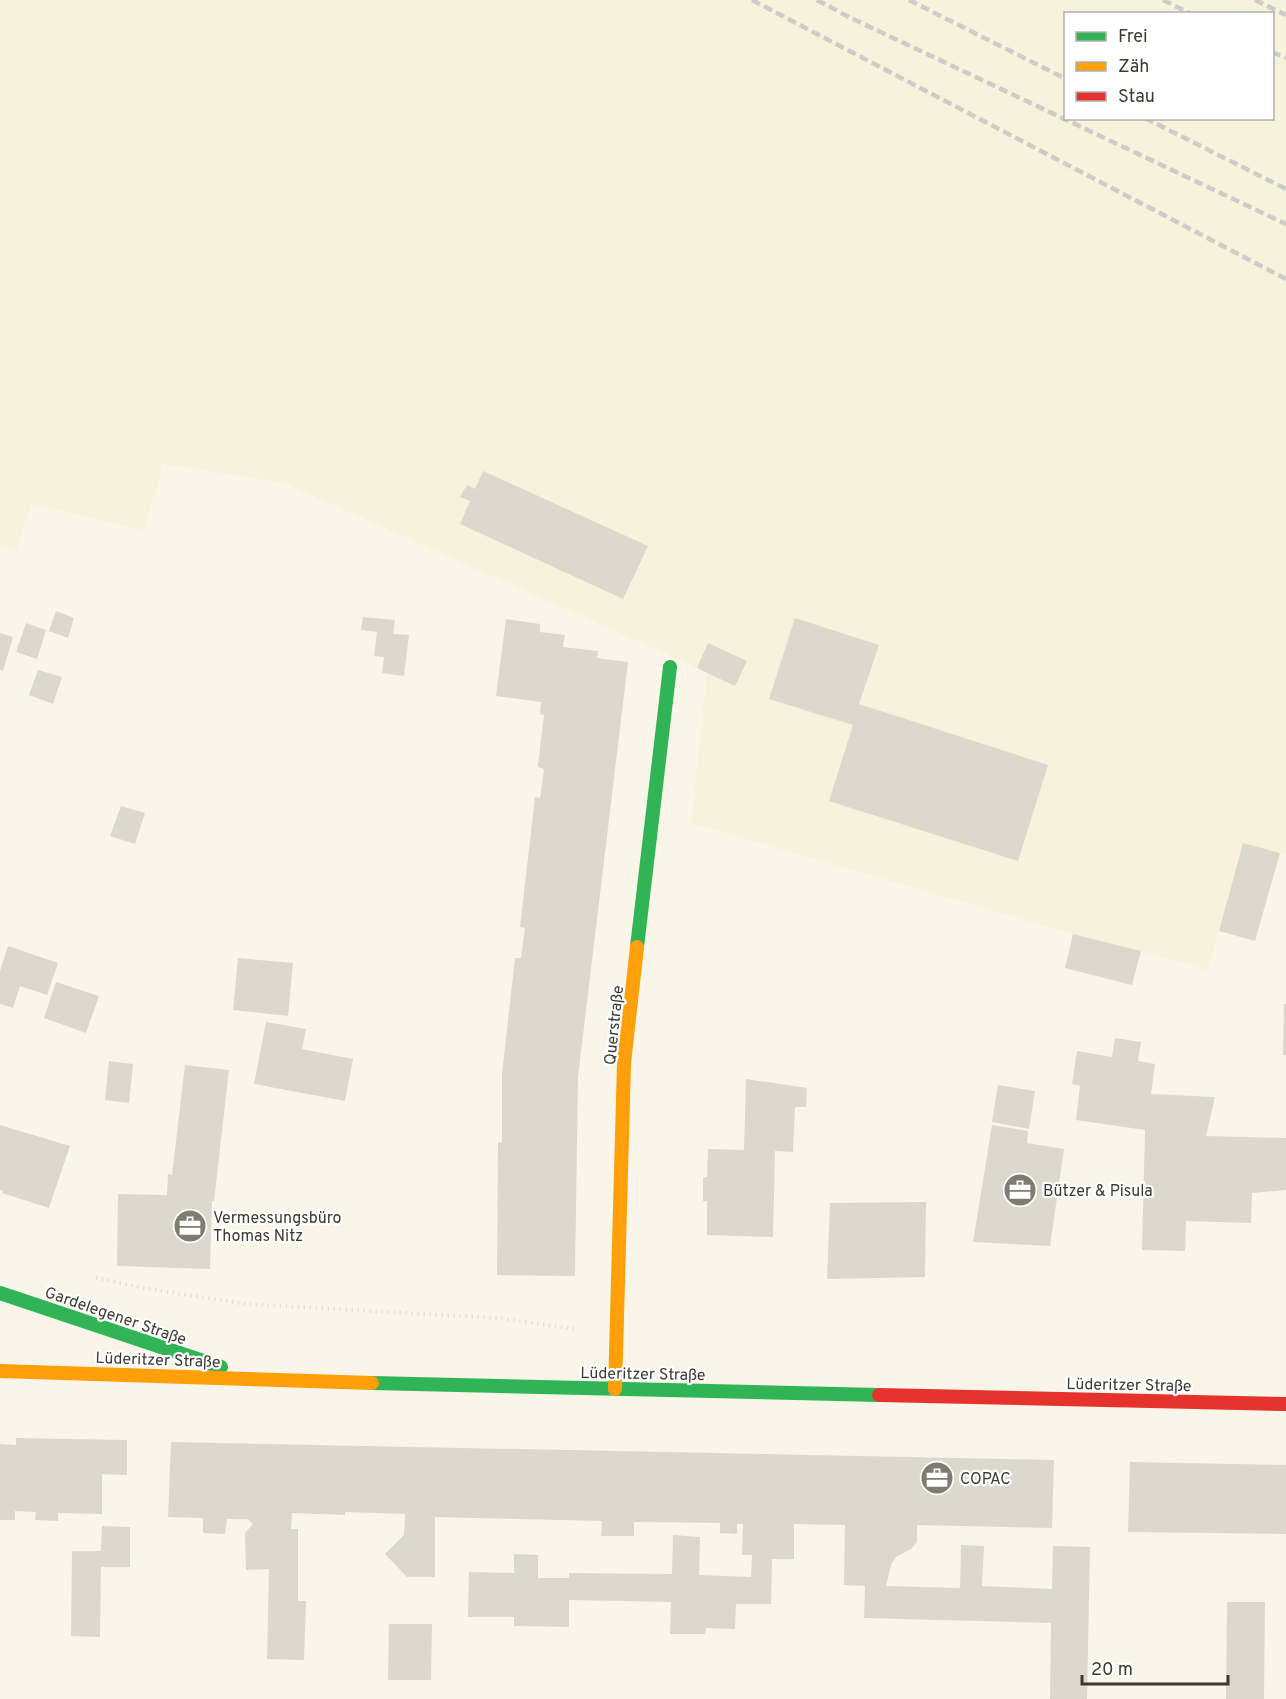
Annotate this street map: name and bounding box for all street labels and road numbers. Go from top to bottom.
street label: Querstraße [601,984,629,1066]
street label: Gardelegener Straße [42,1283,189,1351]
street label: Lüderitzer Straße [95,1349,221,1373]
street label: Lüderitzer Straße [580,1364,706,1386]
street label: Lüderitzer Straße [1066,1375,1192,1397]

